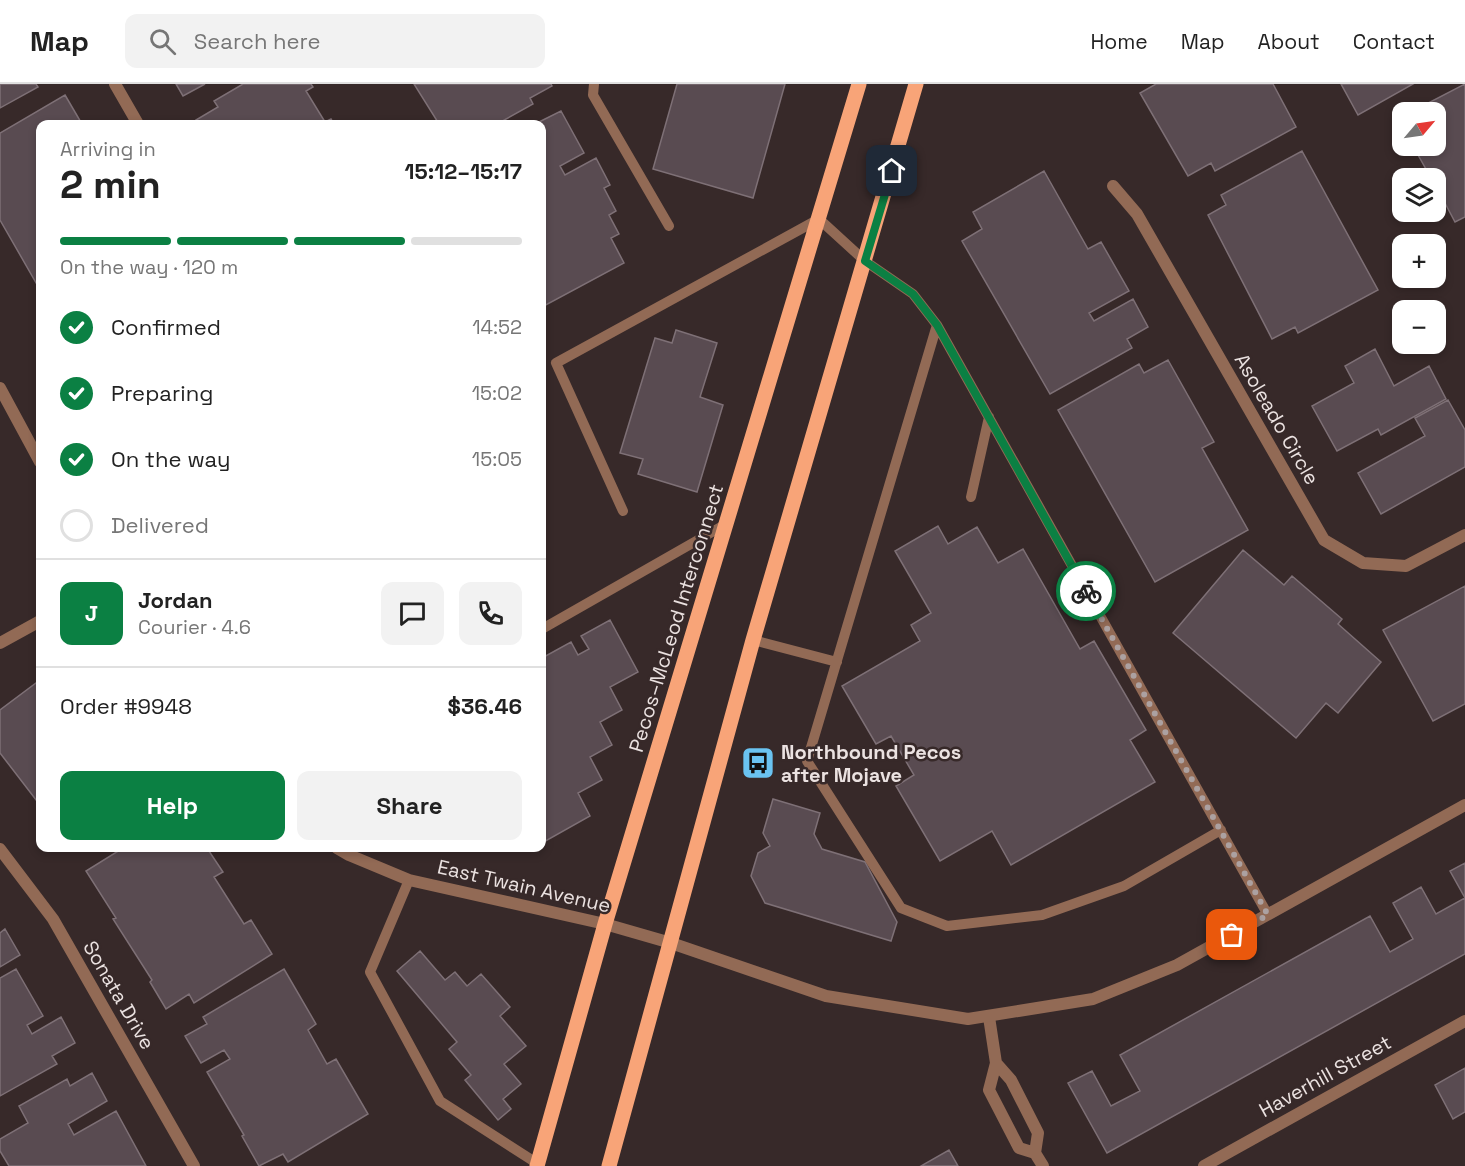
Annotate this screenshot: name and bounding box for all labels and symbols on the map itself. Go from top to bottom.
north arrow [1392,102,1446,156]
pin [866,145,917,196]
street label: Asoleado Circle [1229,349,1325,489]
street label: Pecos–McLeod Interconnect [623,481,729,755]
courier [1056,561,1116,621]
place label: Northbound Pecos after Mojave [781,739,961,788]
bus stop icon: Northbound Pecos after Mojave [740,745,776,781]
street label: East Twain Avenue [435,853,613,919]
pin [1206,909,1257,960]
street label: Sonata Drive [77,936,161,1054]
street label: Haverhill Street [1254,1029,1396,1123]

